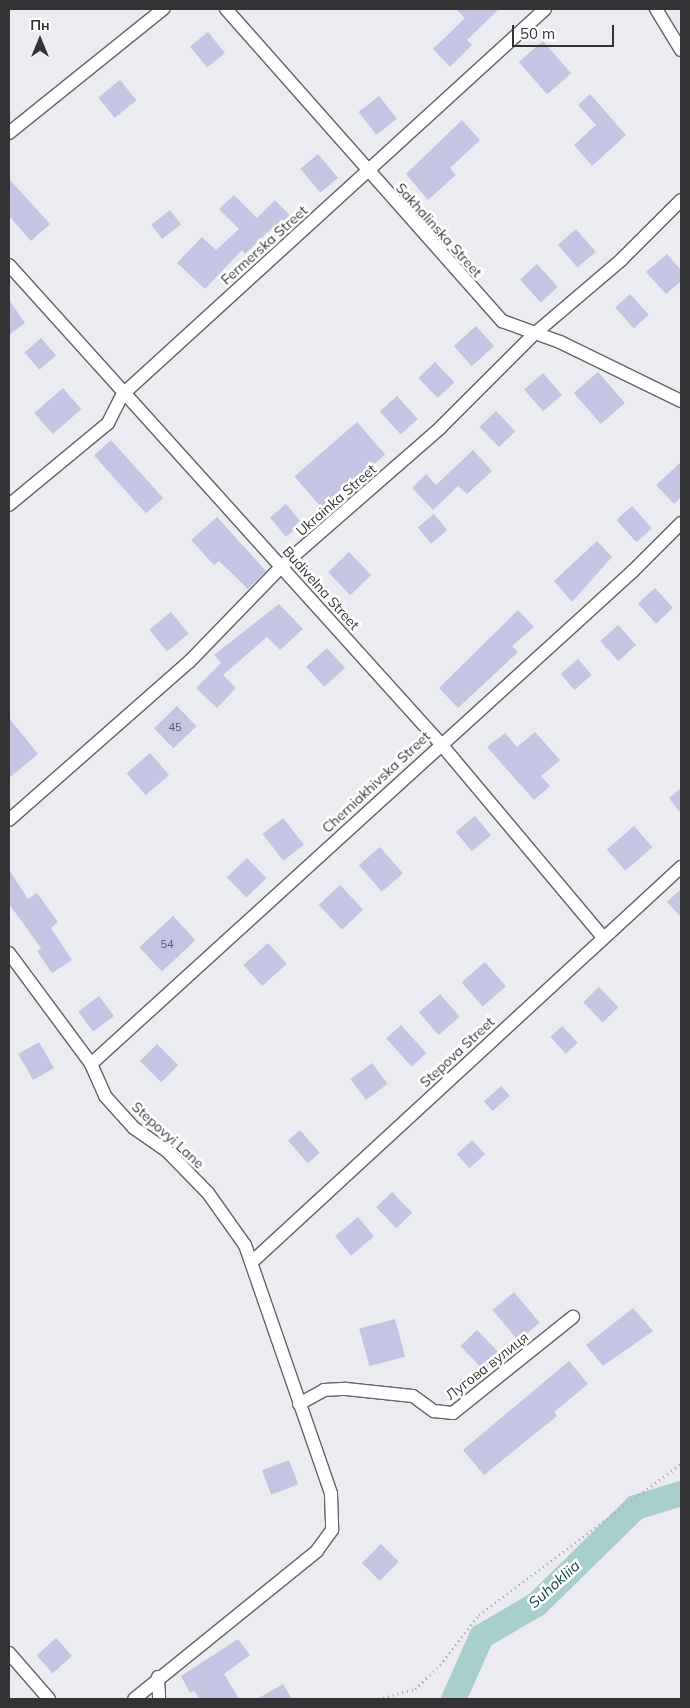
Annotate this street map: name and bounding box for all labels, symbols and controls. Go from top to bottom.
north arrow [15,15,65,65]
scale bar [515,15,618,47]
text: Пн [30,16,50,34]
text: 50 m [520,24,555,43]
street label: Sakhalinska Street [392,180,486,280]
street label: Fermerska Street [217,202,311,288]
street label: Ukrainka Street [293,461,379,539]
street label: Budivelna Street [279,543,363,633]
house number: 45 [168,720,182,734]
street label: Cherniakhivska Street [319,728,433,836]
house number: 54 [160,937,174,951]
street label: Stepova Street [416,1013,498,1091]
street label: Stepovyi Lane [128,1098,208,1172]
street label: Лугова вулиця [442,1328,532,1404]
water label: Suhokliia [525,1556,583,1612]

